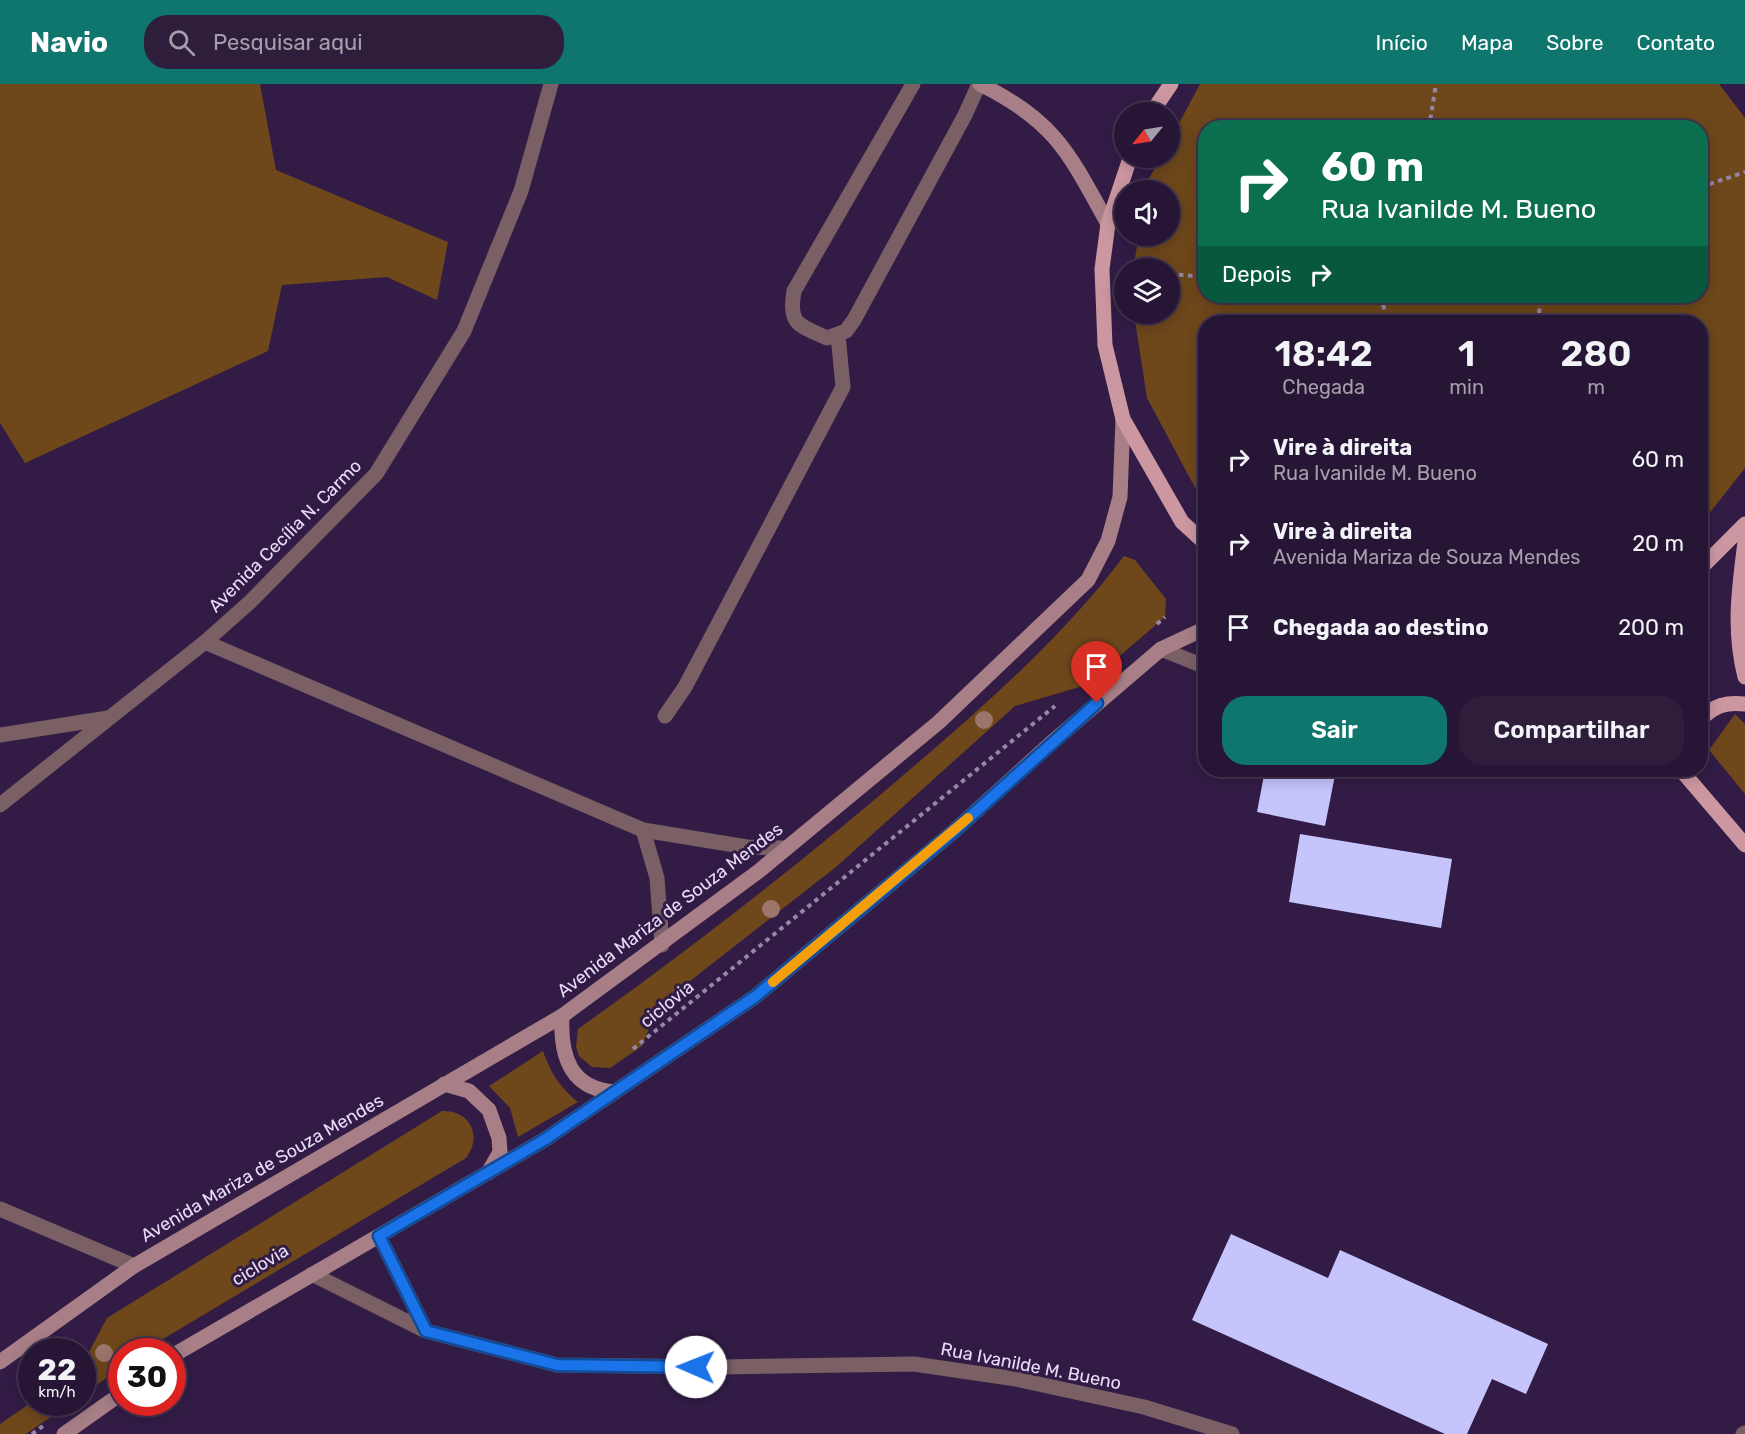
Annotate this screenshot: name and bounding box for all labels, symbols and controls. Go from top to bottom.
search box [144,15,564,69]
text: Navio [30,26,108,59]
icon: search [165,26,198,59]
text: Pesquisar aqui [213,29,363,56]
text: Início [1376,30,1428,55]
text: Mapa [1461,30,1513,55]
text: Sobre [1546,30,1603,55]
text: Contato [1636,30,1715,55]
north arrow [1114,102,1180,168]
map controls [1114,102,1180,324]
text: 60 m [1321,142,1424,192]
icon: right [1222,144,1300,222]
button: sound [1114,180,1180,246]
text: Rua Ivanilde M. Bueno [1321,193,1596,225]
button: layers [1114,258,1180,324]
icon: right [1304,258,1337,291]
text: Depois [1222,261,1292,288]
text: 18:42 [1275,332,1373,375]
text: 1 [1458,332,1475,375]
text: 280 [1561,332,1631,375]
text: Chegada [1282,375,1365,399]
text: min [1449,375,1484,399]
text: m [1587,375,1605,399]
text: Vire à direita [1273,434,1412,461]
icon: right [1222,443,1255,476]
text: 60 m [1632,446,1684,473]
street label: Avenida Cecília N. Carmo [204,455,366,617]
text: Rua Ivanilde M. Bueno [1273,461,1477,485]
text: Vire à direita [1273,518,1412,545]
icon: right [1222,527,1255,560]
text: 20 m [1632,530,1684,557]
text: Avenida Mariza de Souza Mendes [1273,545,1581,569]
icon: arrive [1222,611,1255,644]
text: Chegada ao destino [1273,614,1489,641]
text: 200 m [1618,614,1684,641]
pin [1071,641,1122,703]
icon: arrive [1080,650,1113,683]
button: Sair [1222,696,1447,765]
button: Compartilhar [1459,696,1684,765]
street label: Avenida Mariza de Souza Mendes [553,818,787,1002]
street label: ciclovia [636,976,698,1032]
street label: Avenida Mariza de Souza Mendes [137,1089,387,1247]
street label: ciclovia [227,1239,293,1291]
position arrow [664,1335,728,1399]
speed limit sign: 30 [108,1338,186,1416]
street label: Rua Ivanilde M. Bueno [939,1338,1123,1394]
text: 22 [38,1352,77,1388]
text: km/h [38,1383,76,1401]

